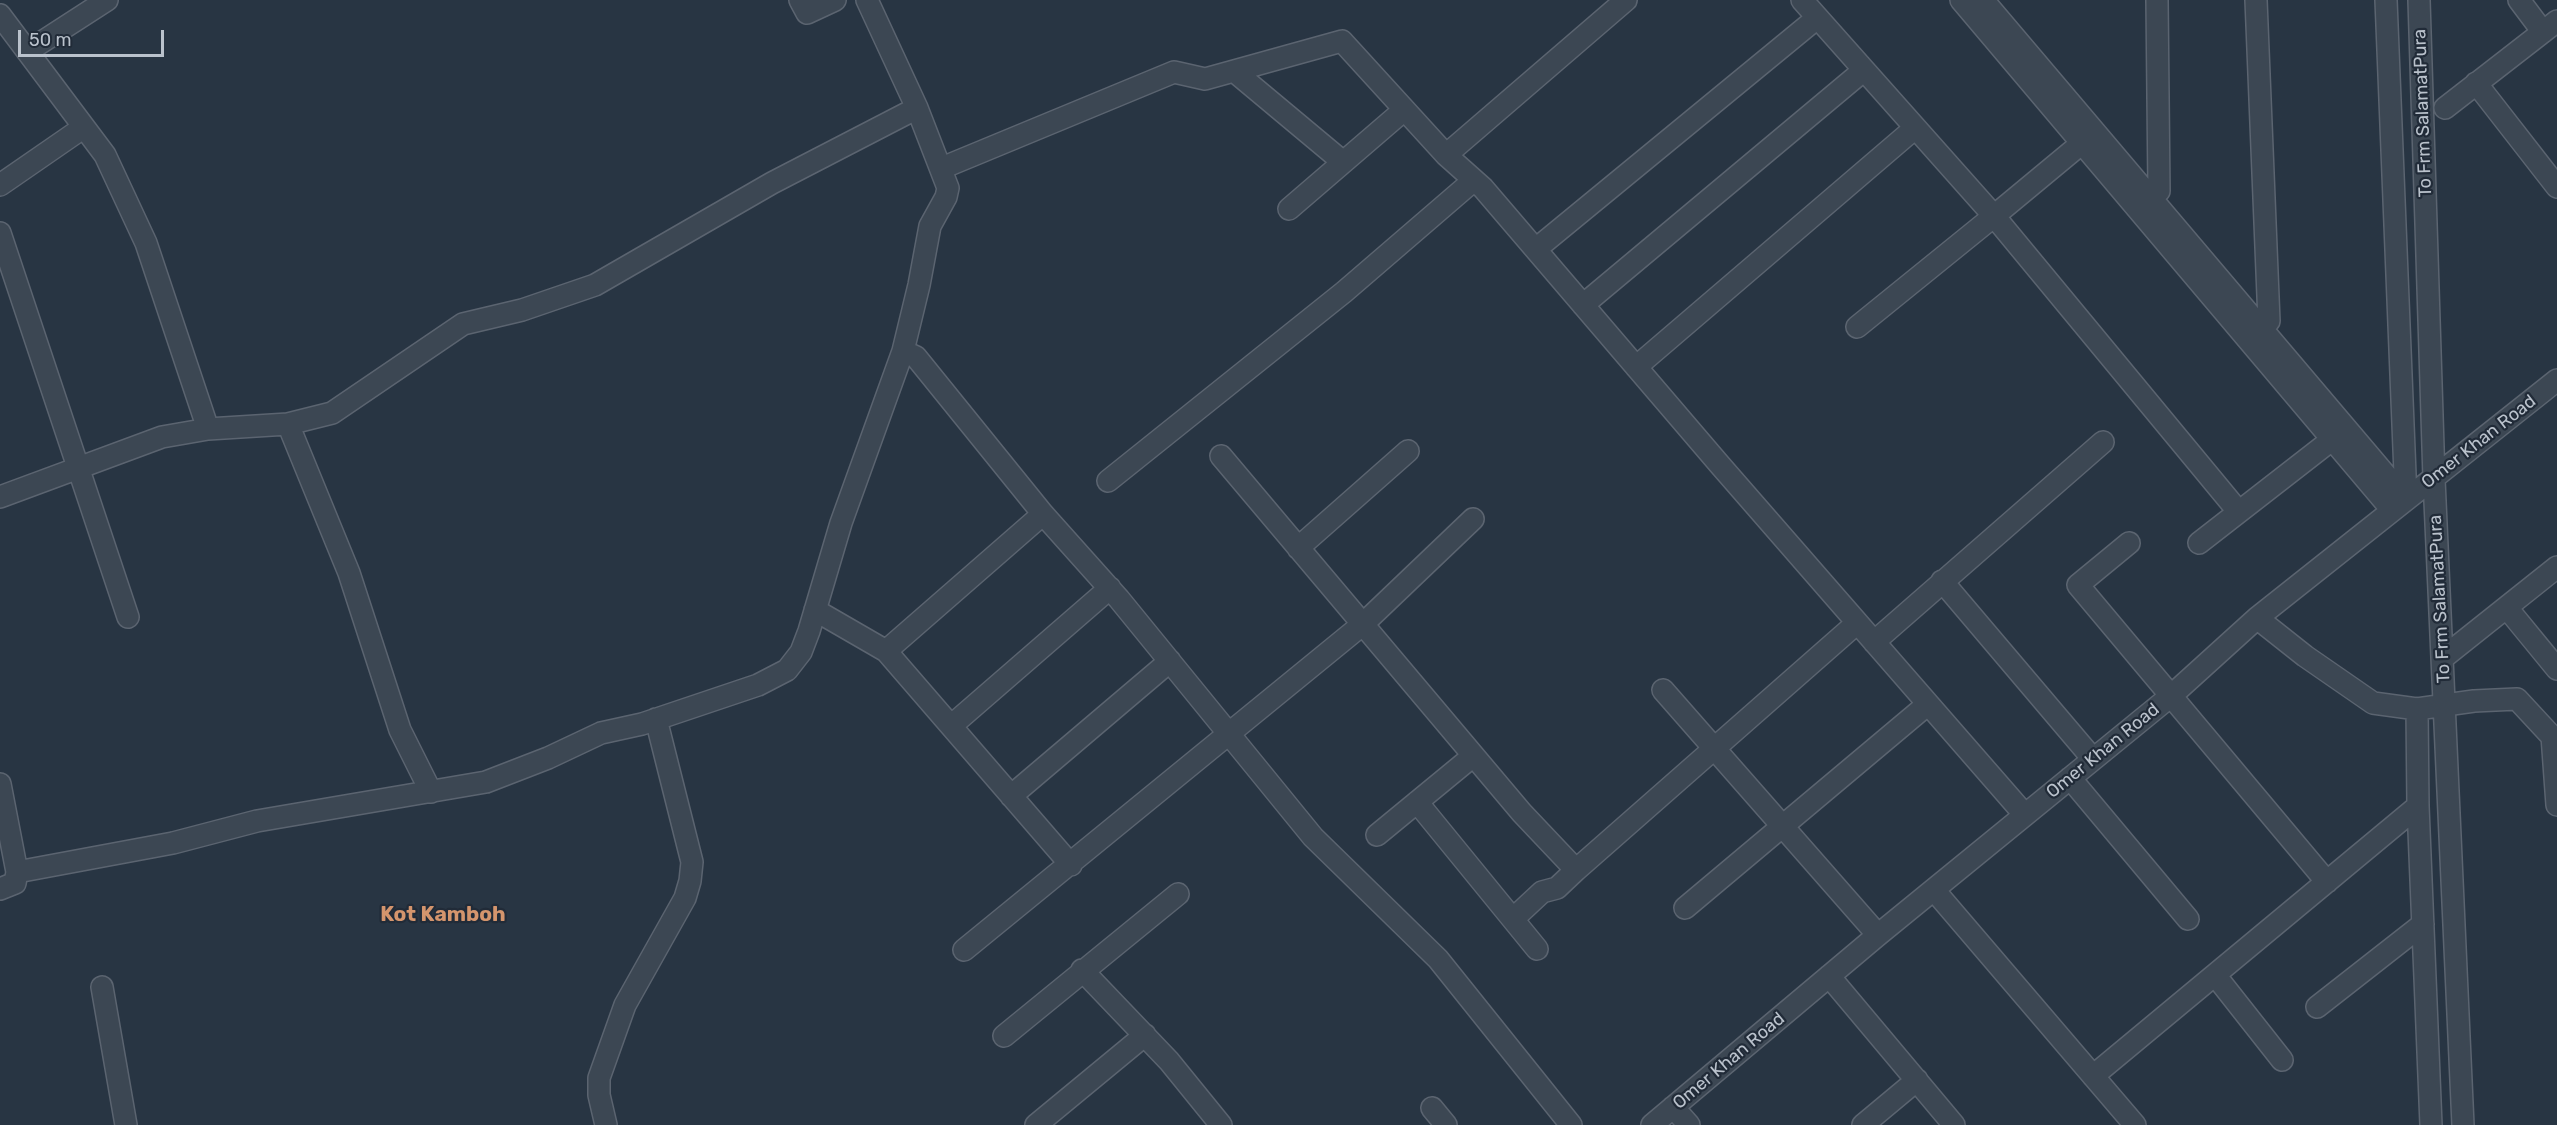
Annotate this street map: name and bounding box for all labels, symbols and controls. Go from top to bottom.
scale bar [21,18,166,56]
text: 50 m [29,29,72,51]
street label: To Frm SalamatPura [2409,29,2437,197]
street label: Omer Khan Road [2418,391,2540,493]
street label: To Frm SalamatPura [2425,514,2455,684]
street label: Omer Khan Road [2042,699,2164,803]
district label: Kot Kamboh [380,902,506,928]
street label: Omer Khan Road [1669,1008,1789,1114]

